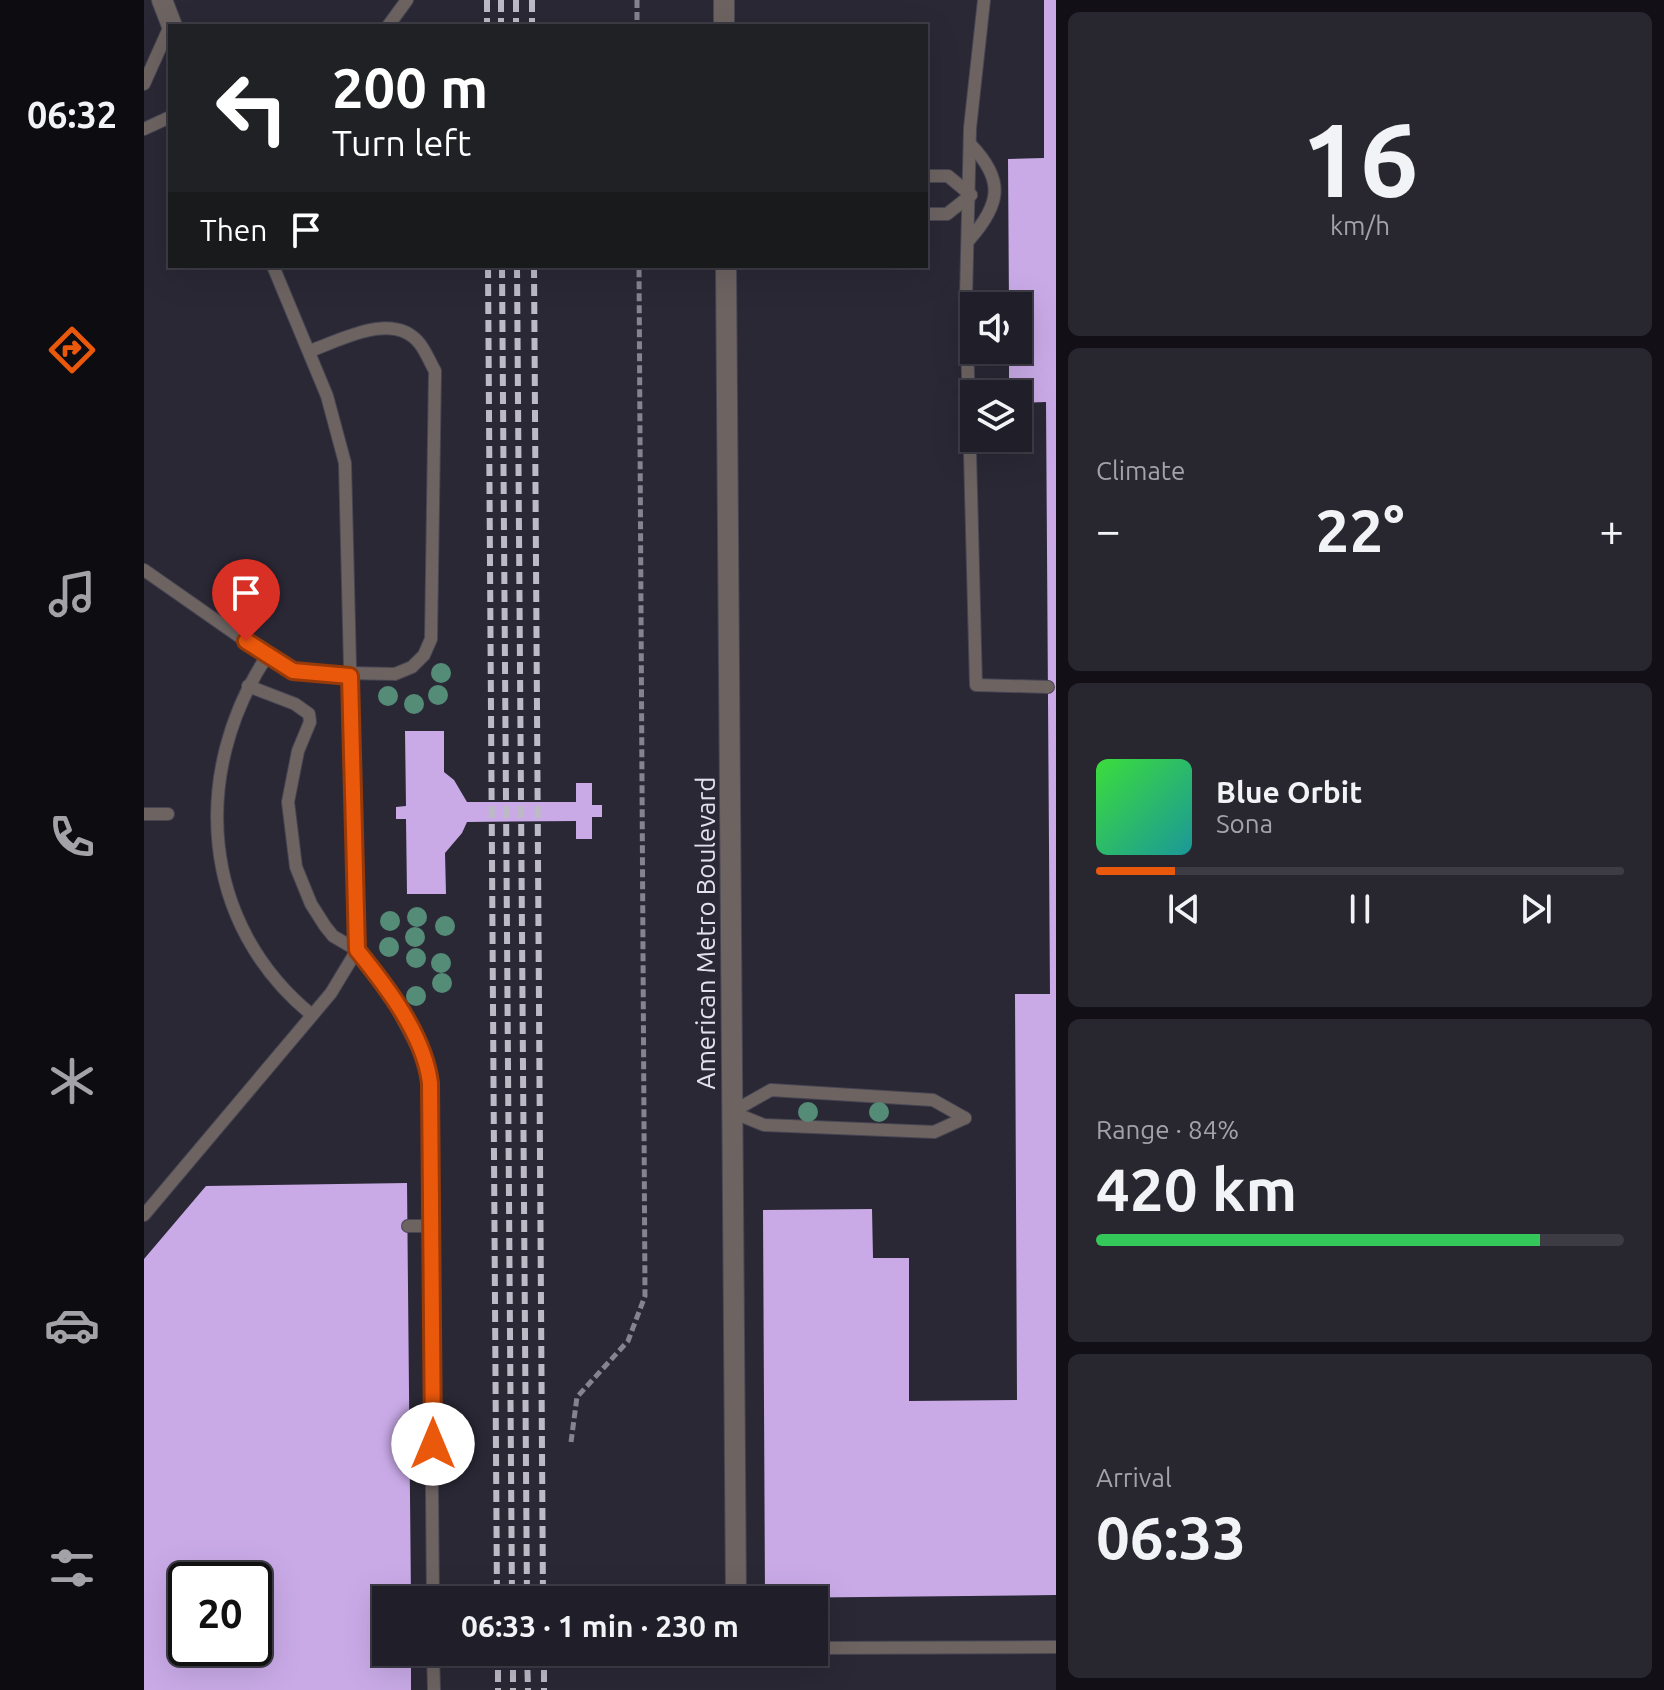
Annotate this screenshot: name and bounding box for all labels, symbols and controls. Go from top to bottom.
icon: left [200,56,304,160]
text: 200 m [332,56,488,119]
text: 06:32 [27,94,117,135]
text: 16 [1301,100,1419,217]
text: Turn left [332,122,471,163]
icon: arrive [284,208,328,252]
text: km/h [1330,211,1390,240]
text: Then [200,213,268,247]
map controls [960,292,1032,452]
button: sound [960,292,1032,364]
icon: directions [44,322,100,378]
button: layers [960,380,1032,452]
text: Climate [1096,456,1185,485]
text: 22° [1316,496,1404,563]
text: − [1096,505,1121,554]
text: + [1599,505,1624,554]
pin [212,559,280,641]
icon: music [44,566,100,622]
icon: arrive [224,571,268,615]
text: Blue Orbit [1216,775,1362,809]
street label: American Metro Boulevard [691,777,720,1090]
icon: phone [44,809,100,865]
text: Sona [1216,809,1273,838]
icon: previous [1162,887,1206,931]
icon: pause [1338,887,1382,931]
icon: next [1514,887,1558,931]
icon: climate [44,1053,100,1109]
text: Range · 84% [1096,1115,1239,1144]
text: 420 km [1096,1155,1297,1222]
icon: car [44,1297,100,1353]
position arrow [391,1402,475,1486]
text: Arrival [1096,1463,1172,1492]
text: 06:33 [1096,1503,1246,1570]
icon: filters [44,1540,100,1596]
speed limit sign: 20 [168,1562,272,1666]
text: 06:33 · 1 min · 230 m [461,1609,739,1643]

